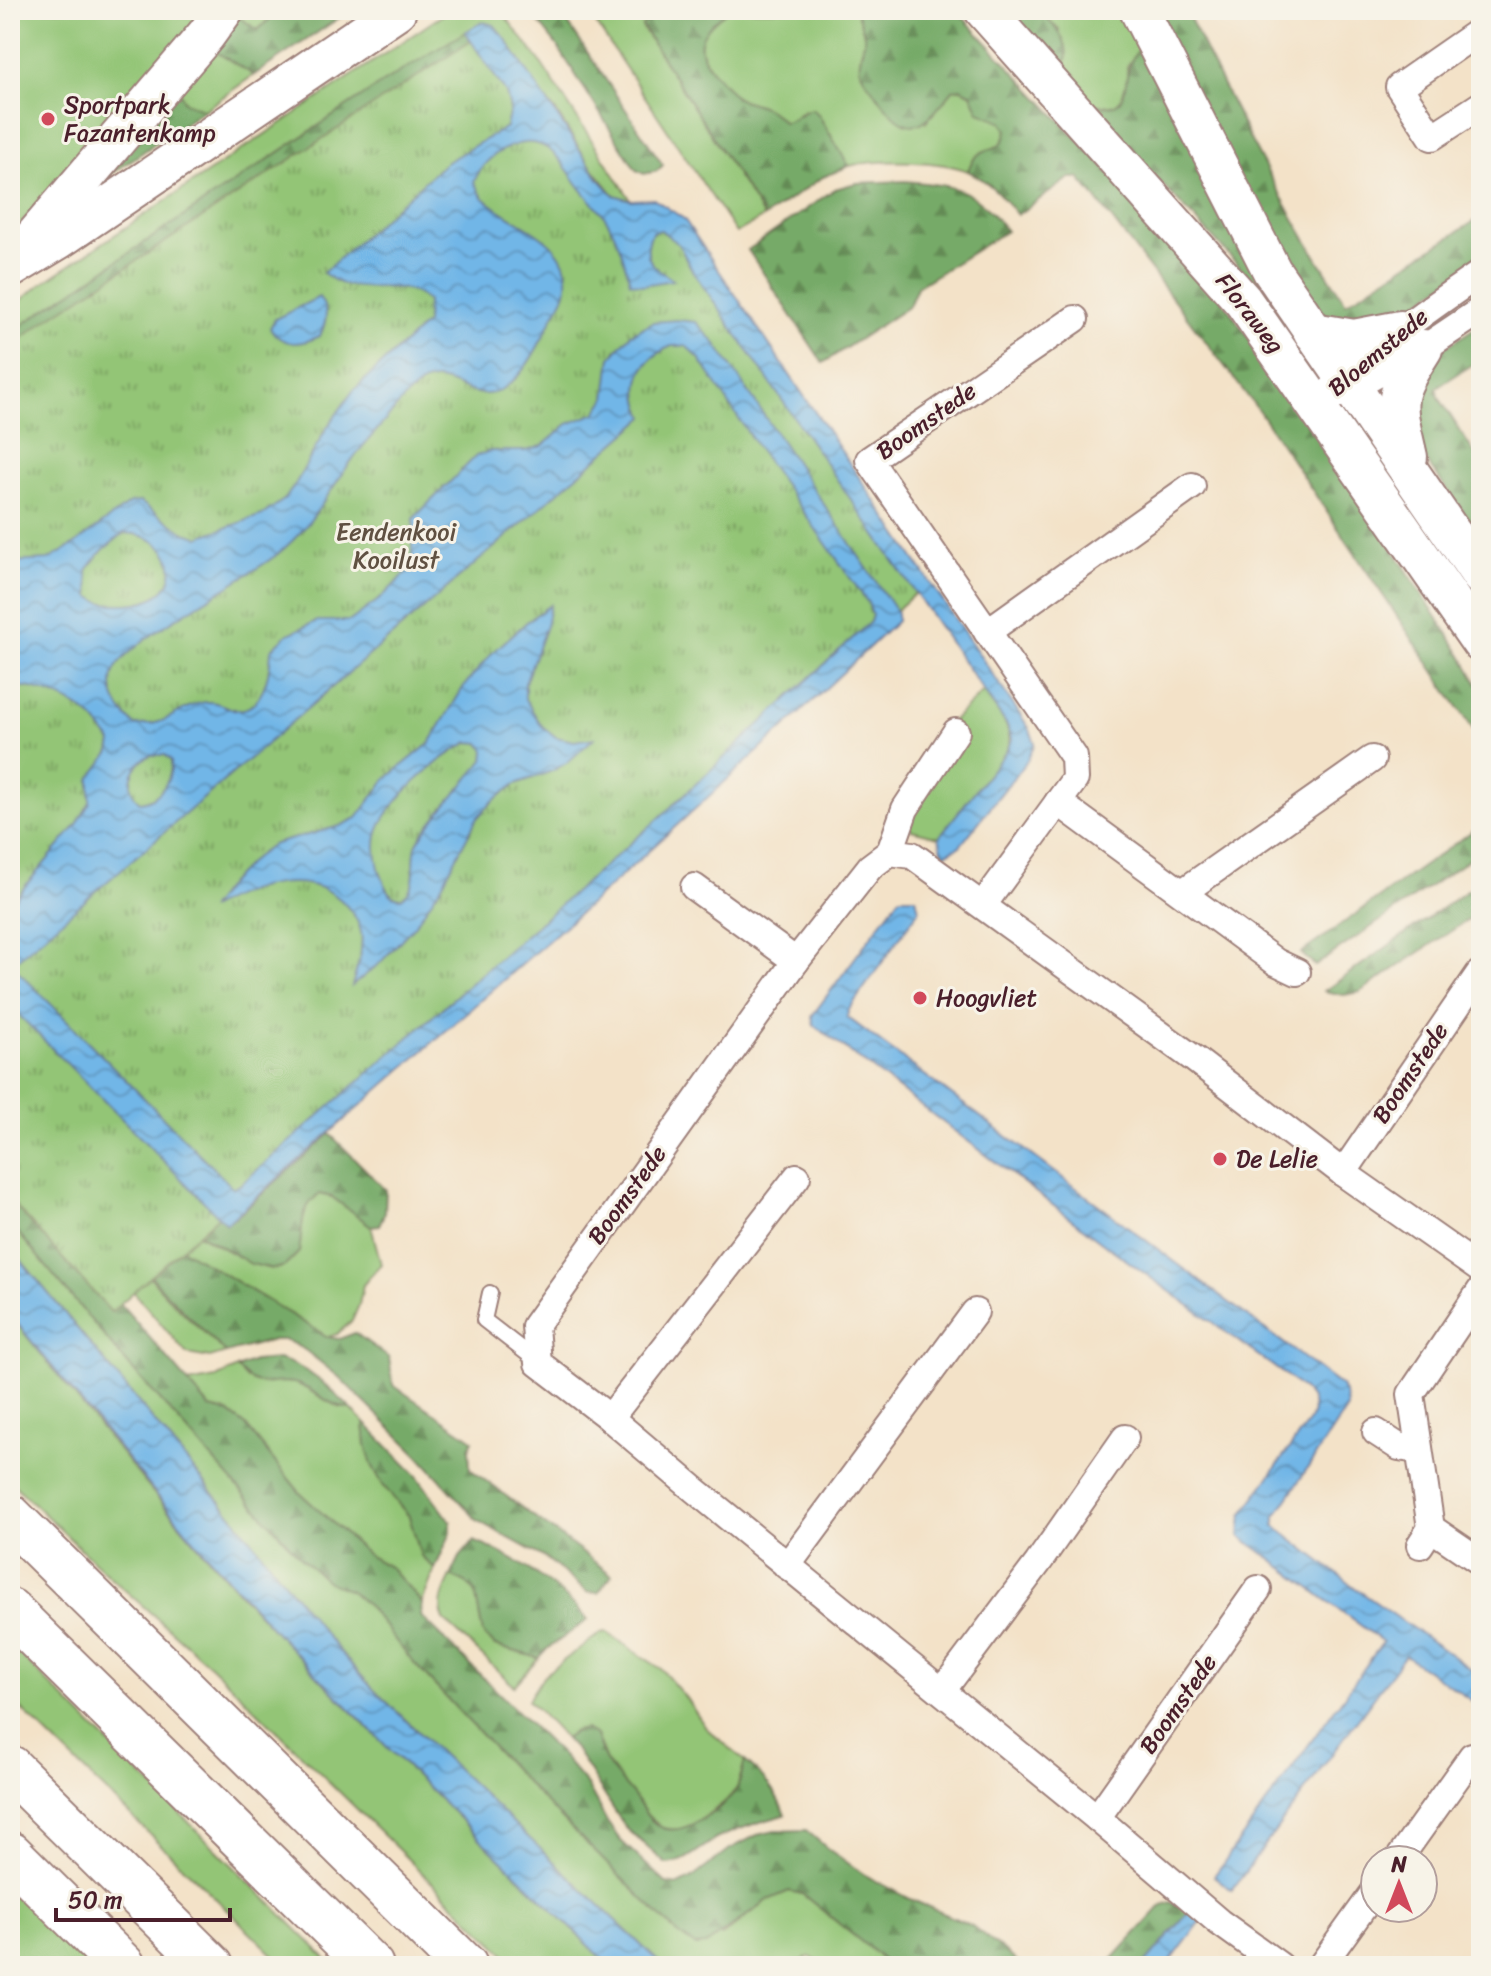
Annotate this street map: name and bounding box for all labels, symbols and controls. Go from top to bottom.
place label: Sportpark Fazantenkamp [64,84,216,154]
marker: Sportpark Fazantenkamp [39,110,57,128]
street label: Floraweg [1204,263,1296,363]
street label: Bloemstede [1318,297,1438,407]
street label: Boomstede [867,371,985,471]
park label: Eendenkooi Kooilust [336,511,457,581]
place label: Hoogvliet [936,977,1037,1019]
marker: Hoogvliet [911,989,929,1007]
street label: Boomstede [1360,1013,1460,1133]
street label: Boomstede [576,1136,678,1254]
place label: De Lelie [1236,1138,1318,1180]
marker: De Lelie [1211,1150,1229,1168]
street label: Boomstede [1128,1645,1228,1763]
north arrow [1359,1844,1439,1924]
text: N [1390,1845,1407,1884]
scale bar [56,1872,230,1922]
text: 50 m [68,1879,123,1921]

